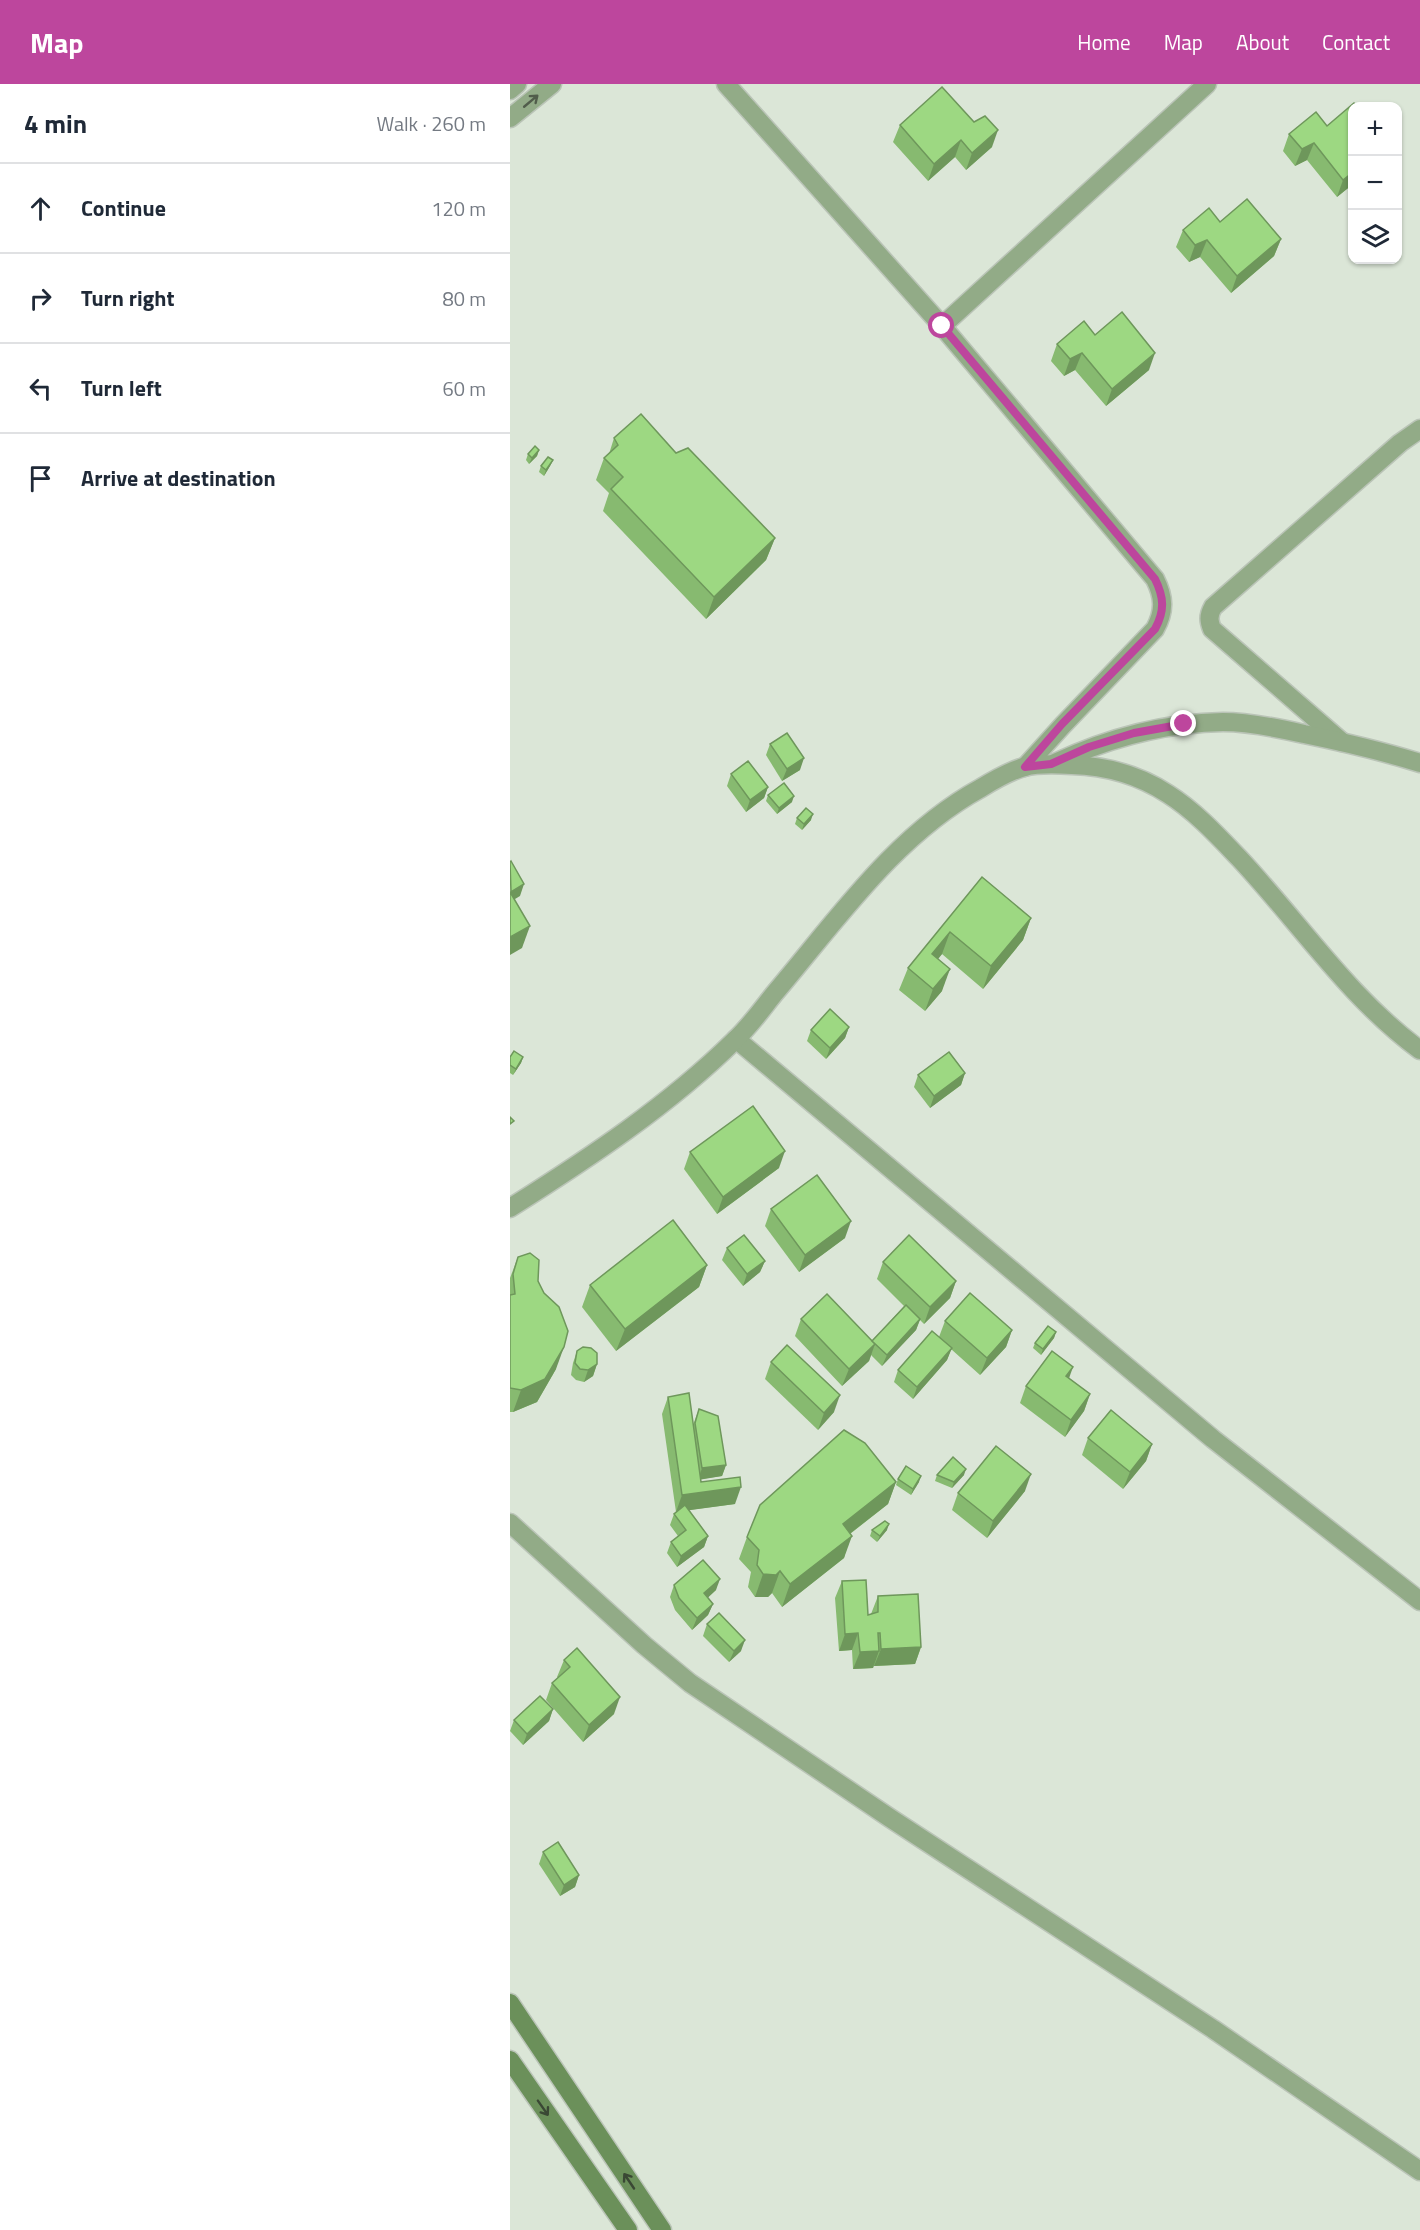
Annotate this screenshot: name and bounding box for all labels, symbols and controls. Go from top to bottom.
text: Map [30,21,84,64]
text: Home [1077,26,1131,58]
text: Map [1164,26,1203,58]
text: About [1236,26,1289,58]
text: Contact [1322,26,1390,58]
one-way arrow [523,95,539,108]
map controls [1348,102,1402,264]
button: + [1348,102,1402,156]
text: 4 min [24,104,87,143]
text: Walk · 260 m [377,108,486,139]
button: − [1348,156,1402,210]
text: Continue [81,191,166,225]
icon: ahead [24,192,57,225]
text: 120 m [431,193,486,224]
button: layers [1348,210,1402,264]
text: Turn right [81,281,175,315]
icon: right [24,282,57,315]
text: 80 m [442,283,486,314]
route start [928,312,954,338]
text: Turn left [81,371,162,405]
icon: left [24,372,57,405]
text: 60 m [442,373,486,404]
text: Arrive at destination [81,461,276,495]
icon: arrive [24,462,57,495]
route end [1170,710,1196,736]
one-way arrow [537,2100,549,2116]
one-way arrow [623,2174,635,2190]

